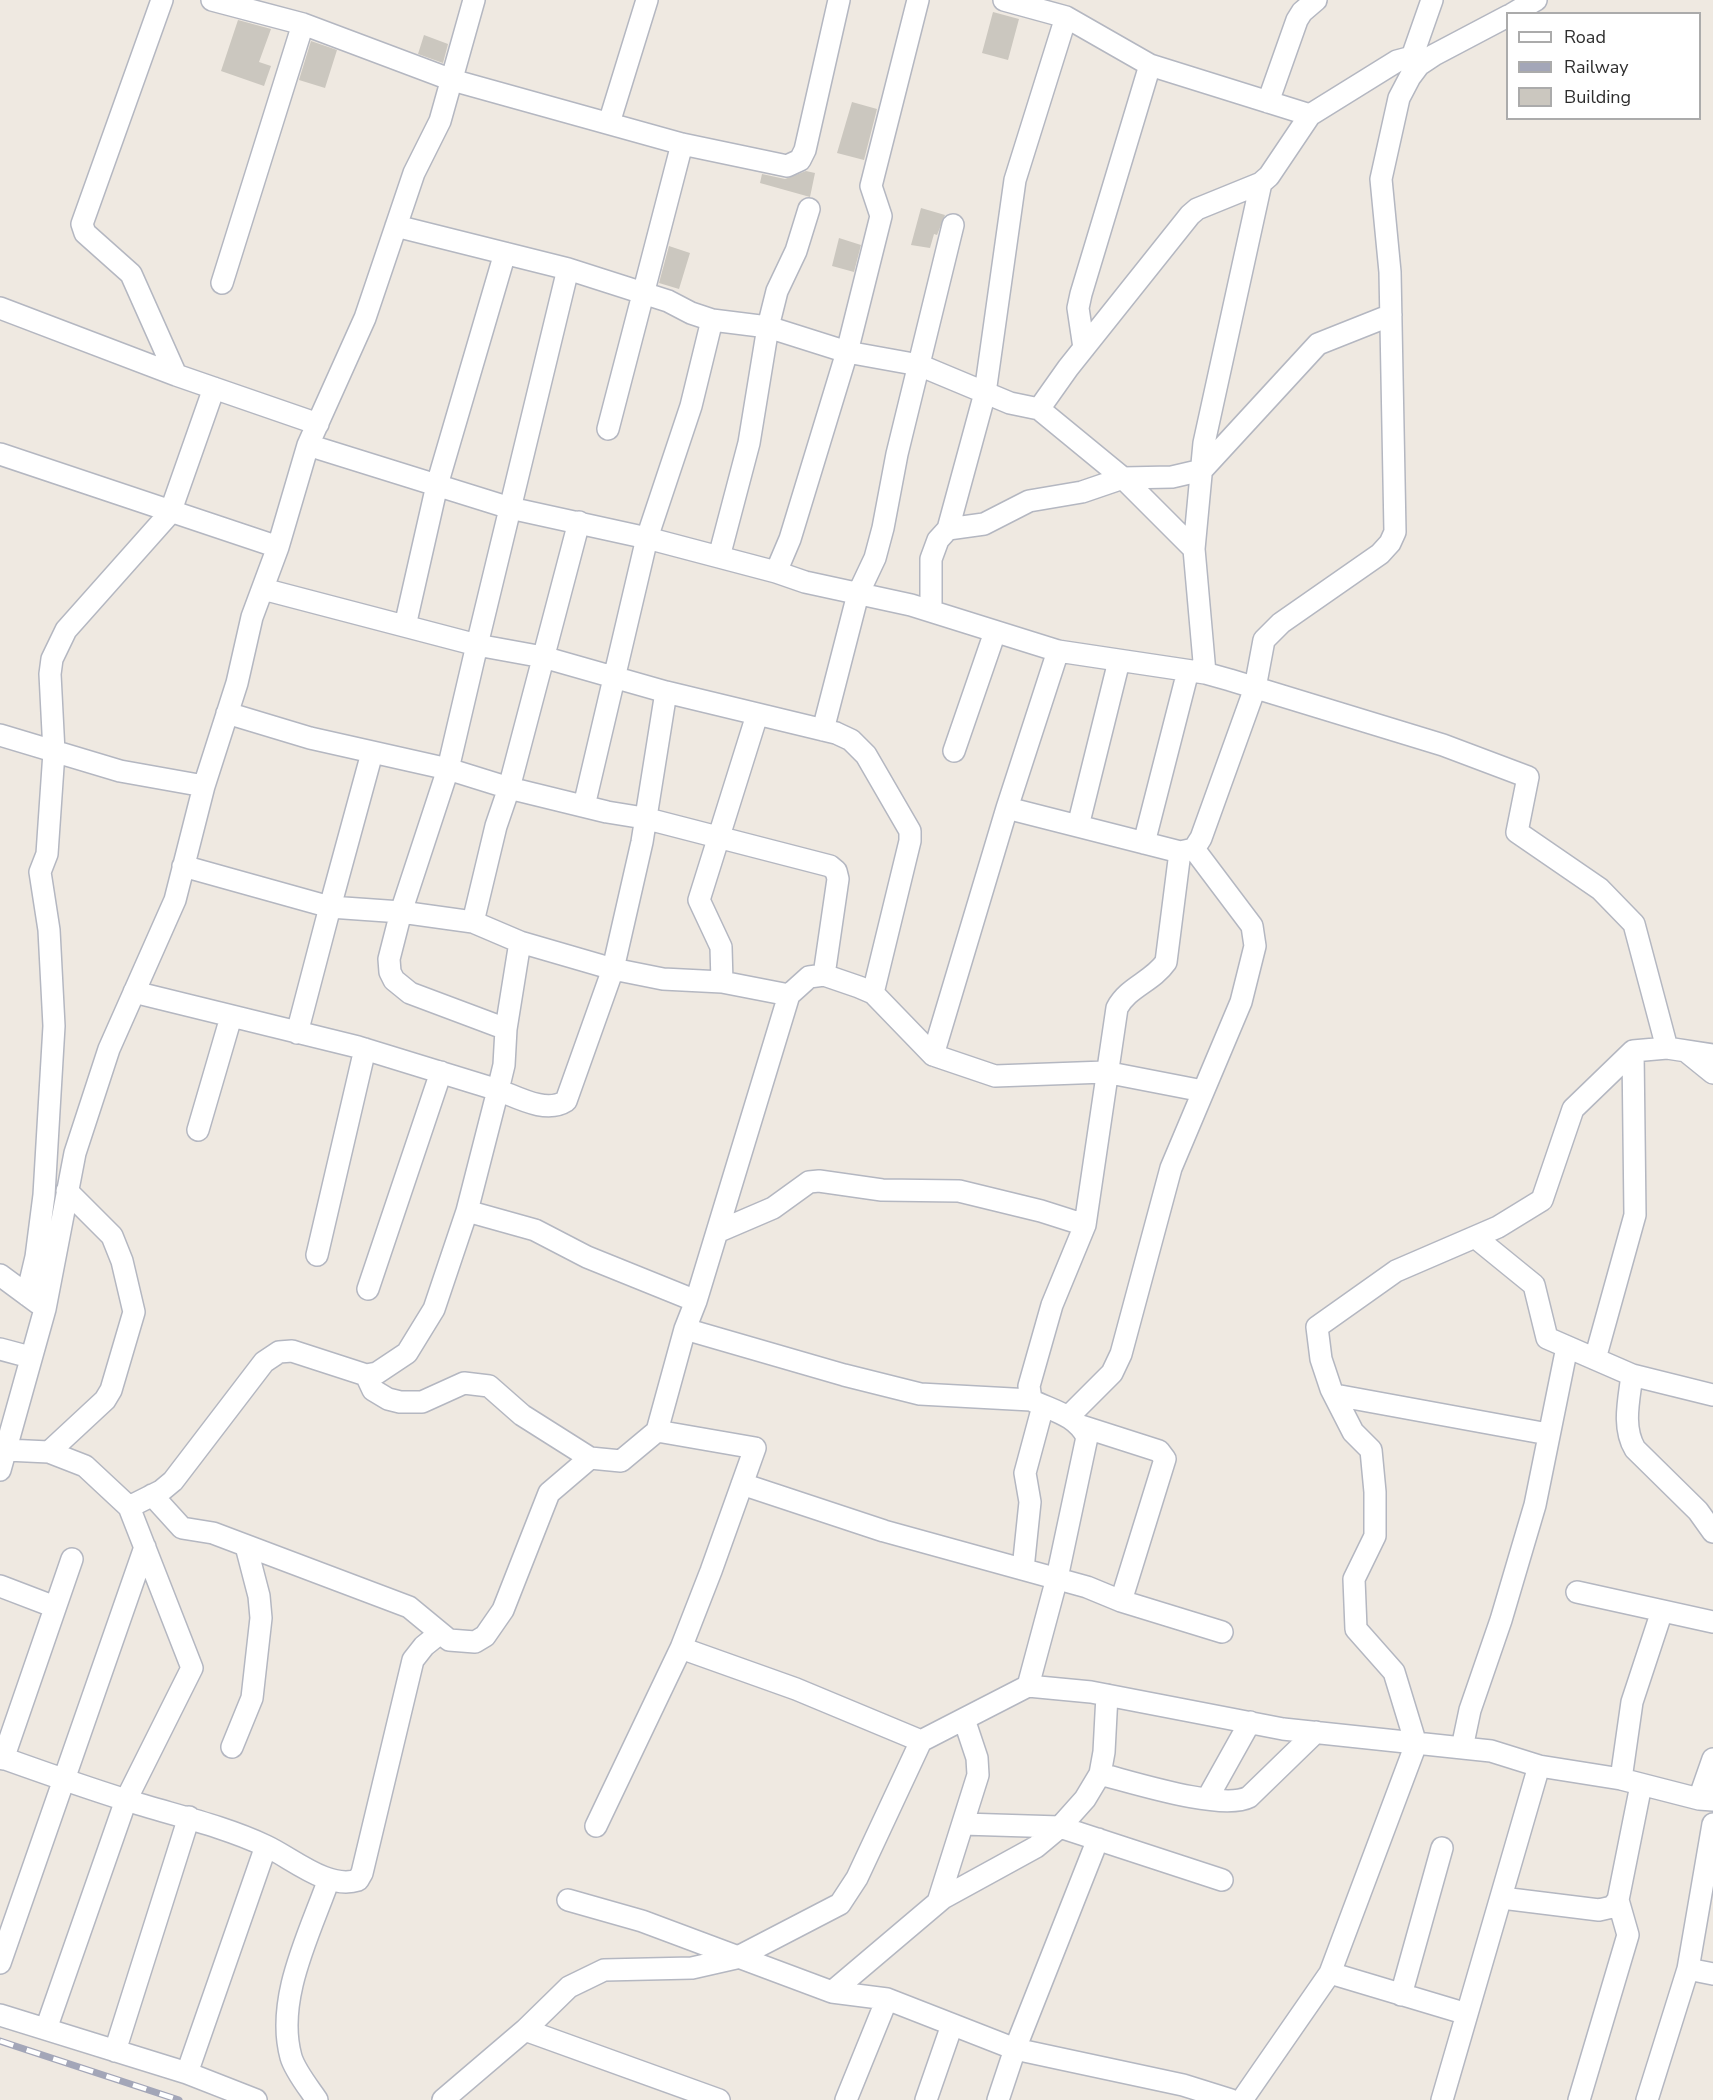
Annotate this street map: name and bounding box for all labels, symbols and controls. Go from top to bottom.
legend [1506,12,1701,120]
text: Road [1564,25,1606,49]
text: Railway [1564,55,1629,79]
text: Building [1564,85,1631,109]

